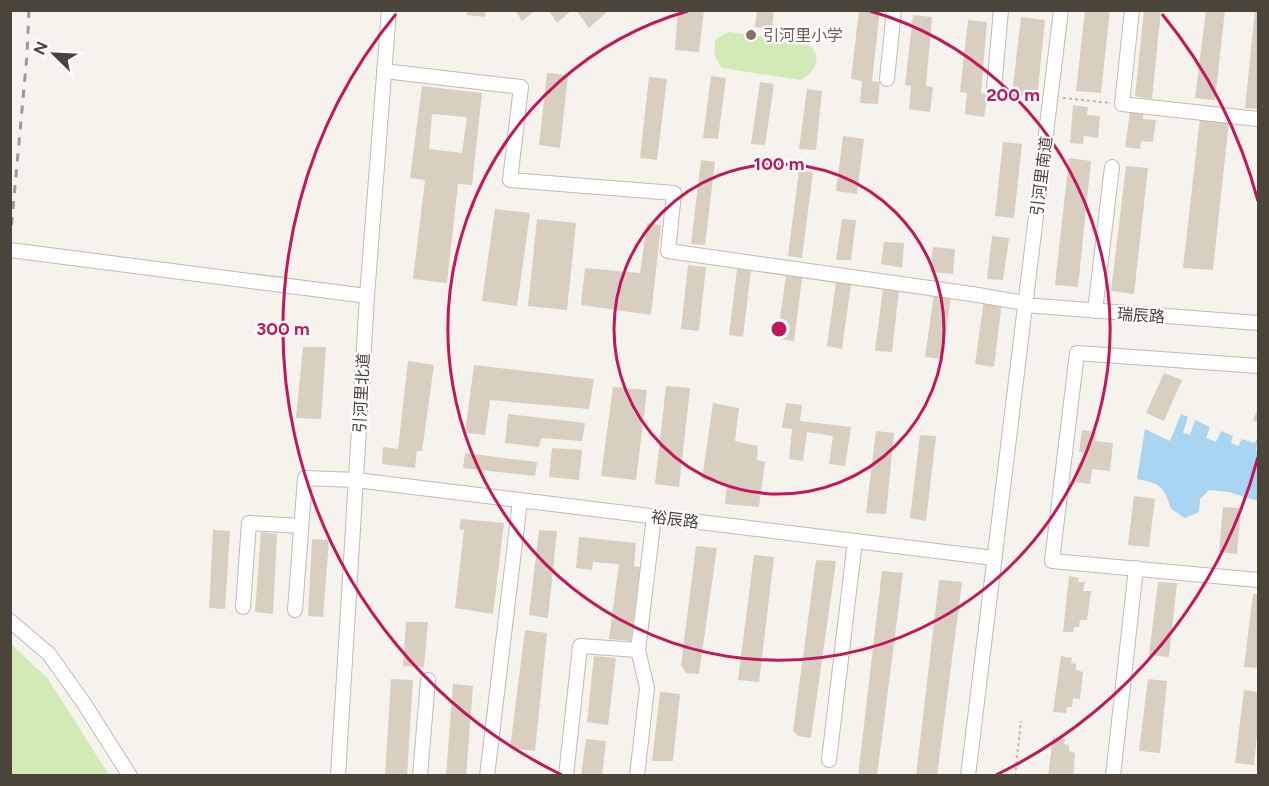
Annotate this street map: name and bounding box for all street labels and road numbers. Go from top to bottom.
street label: 引河里南道 [1027,135,1056,217]
street label: 瑞辰路 [1116,304,1166,327]
street label: 引河里北道 [350,353,373,433]
street label: 裕辰路 [650,507,700,532]

